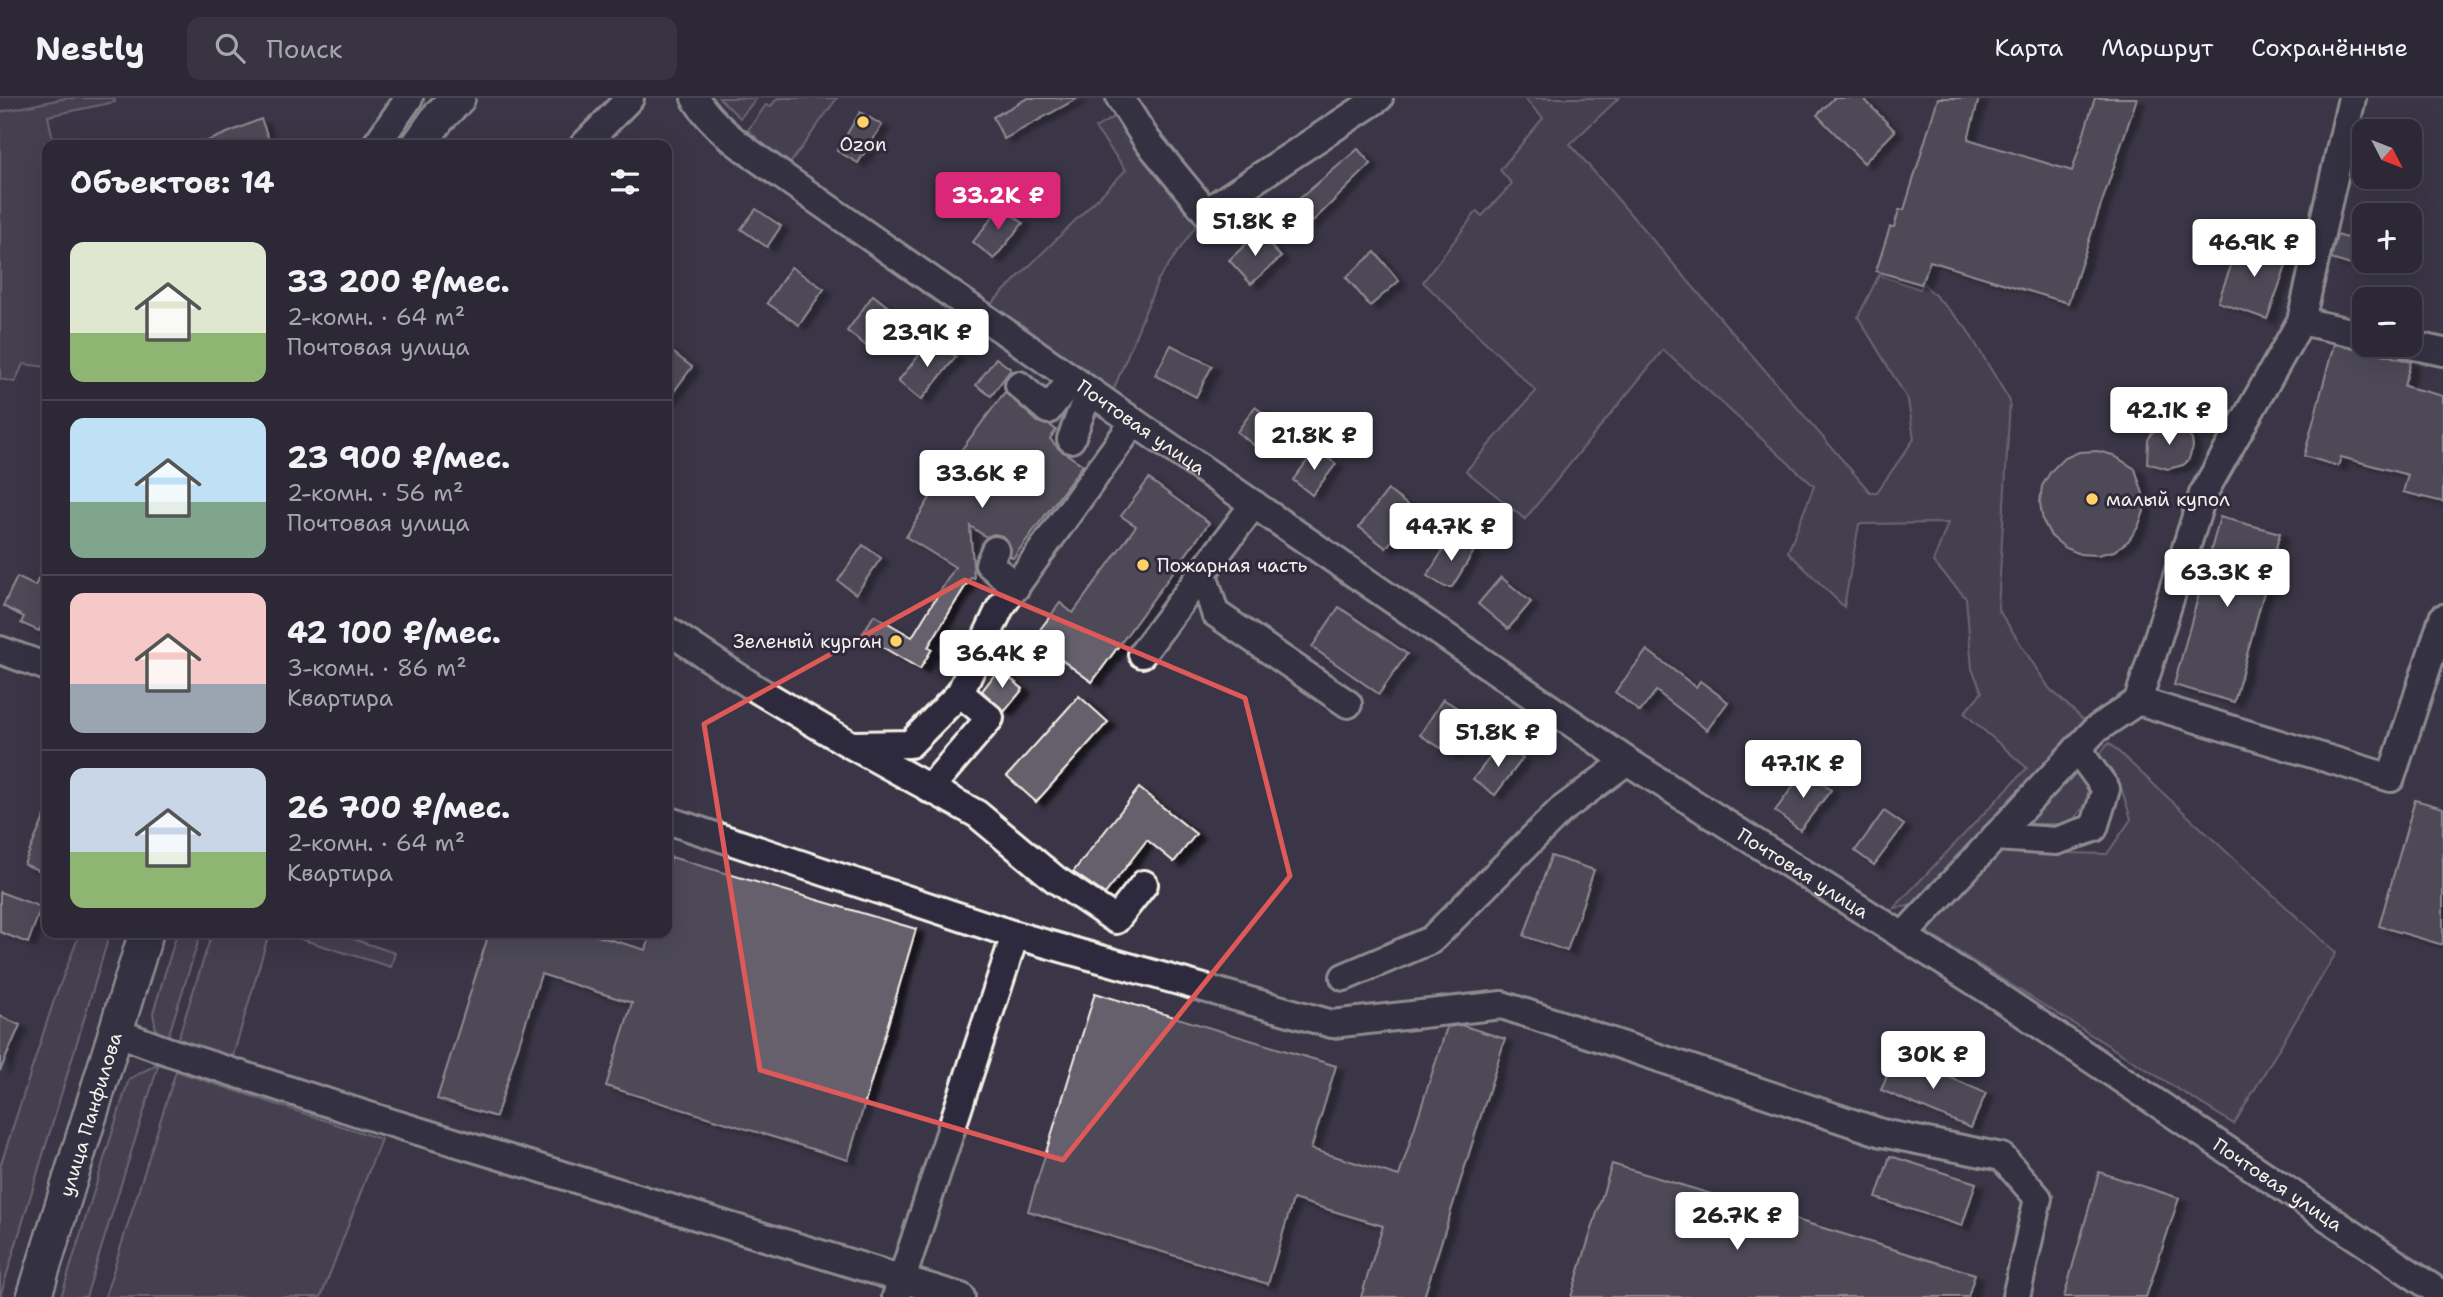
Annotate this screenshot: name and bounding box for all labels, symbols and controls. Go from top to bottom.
search box [187,17,677,80]
text: Nestly [35,26,145,71]
icon: search [211,29,249,67]
text: Поиск [267,31,342,66]
text: Карта [1995,32,2063,64]
text: Маршрут [2101,32,2213,64]
text: Сохранённые [2251,32,2408,64]
marker: Ozon [855,114,871,130]
north arrow [2352,119,2422,189]
map controls [2352,119,2422,357]
place label: Ozon [839,132,887,157]
text: Объектов: 14 [70,162,275,203]
icon: filters [606,163,644,201]
pin: 33.2K ₽ [933,172,1063,232]
text: 33.2K ₽ [951,180,1045,210]
pin: 51.8K ₽ [1190,198,1320,258]
button: + [2352,203,2422,273]
text: 51.8K ₽ [1213,206,1297,236]
pin: 46.9K ₽ [2189,220,2319,279]
text: 46.9K ₽ [2208,227,2300,257]
text: 33 200 ₽/мес. [287,261,510,302]
icon: home [126,270,210,354]
button: − [2352,287,2422,357]
text: 2-комн. · 64 m² [287,302,465,332]
pin: 23.9K ₽ [862,310,992,369]
text: 23.9K ₽ [882,317,972,347]
text: Почтовая улица [287,332,470,362]
street label: Почтовая улица [1072,374,1211,480]
pin: 42.1K ₽ [2104,388,2234,447]
text: 42.1K ₽ [2126,395,2212,425]
pin: 21.8K ₽ [1249,412,1379,472]
text: 21.8K ₽ [1271,420,1357,450]
text: 23 900 ₽/мес. [287,437,510,478]
icon: home [126,446,210,530]
pin: 33.6K ₽ [917,450,1047,510]
text: 33.6K ₽ [936,458,1028,488]
text: 2-комн. · 56 m² [287,478,464,508]
place label: малый купол [2106,487,2230,512]
marker: малый купол [2084,491,2100,507]
pin: 44.7K ₽ [1386,504,1516,563]
text: Почтовая улица [287,508,470,538]
text: 44.7K ₽ [1406,511,1496,541]
pin: 63.3K ₽ [2162,550,2292,609]
place label: Пожарная часть [1157,553,1307,578]
marker: Пожарная часть [1135,557,1151,573]
text: 63.3K ₽ [2181,557,2273,587]
text: 42 100 ₽/мес. [287,612,501,653]
icon: home [126,621,210,705]
place label: Зеленый курган [733,629,882,654]
pin: 36.4K ₽ [937,630,1067,690]
marker: Зеленый курган [888,633,904,649]
text: 36.4K ₽ [956,638,1048,668]
text: 3-комн. · 86 m² [287,653,467,683]
text: Квартира [287,683,393,713]
pin: 51.8K ₽ [1433,710,1563,769]
text: 51.8K ₽ [1456,717,1540,747]
pin: 47.1K ₽ [1738,740,1868,800]
text: 47.1K ₽ [1761,748,1845,778]
text: 26 700 ₽/мес. [287,787,510,828]
icon: home [126,796,210,880]
street label: Почтовая улица [1733,822,1874,924]
text: 2-комн. · 64 m² [287,828,465,858]
text: Квартира [287,858,393,888]
street label: улица Панфилова [53,1029,127,1200]
pin: 30K ₽ [1884,1032,1982,1091]
text: 30K ₽ [1897,1039,1969,1069]
street label: Почтовая улица [2208,1132,2348,1237]
pin: 26.7K ₽ [1672,1192,1802,1252]
text: 26.7K ₽ [1691,1200,1783,1230]

